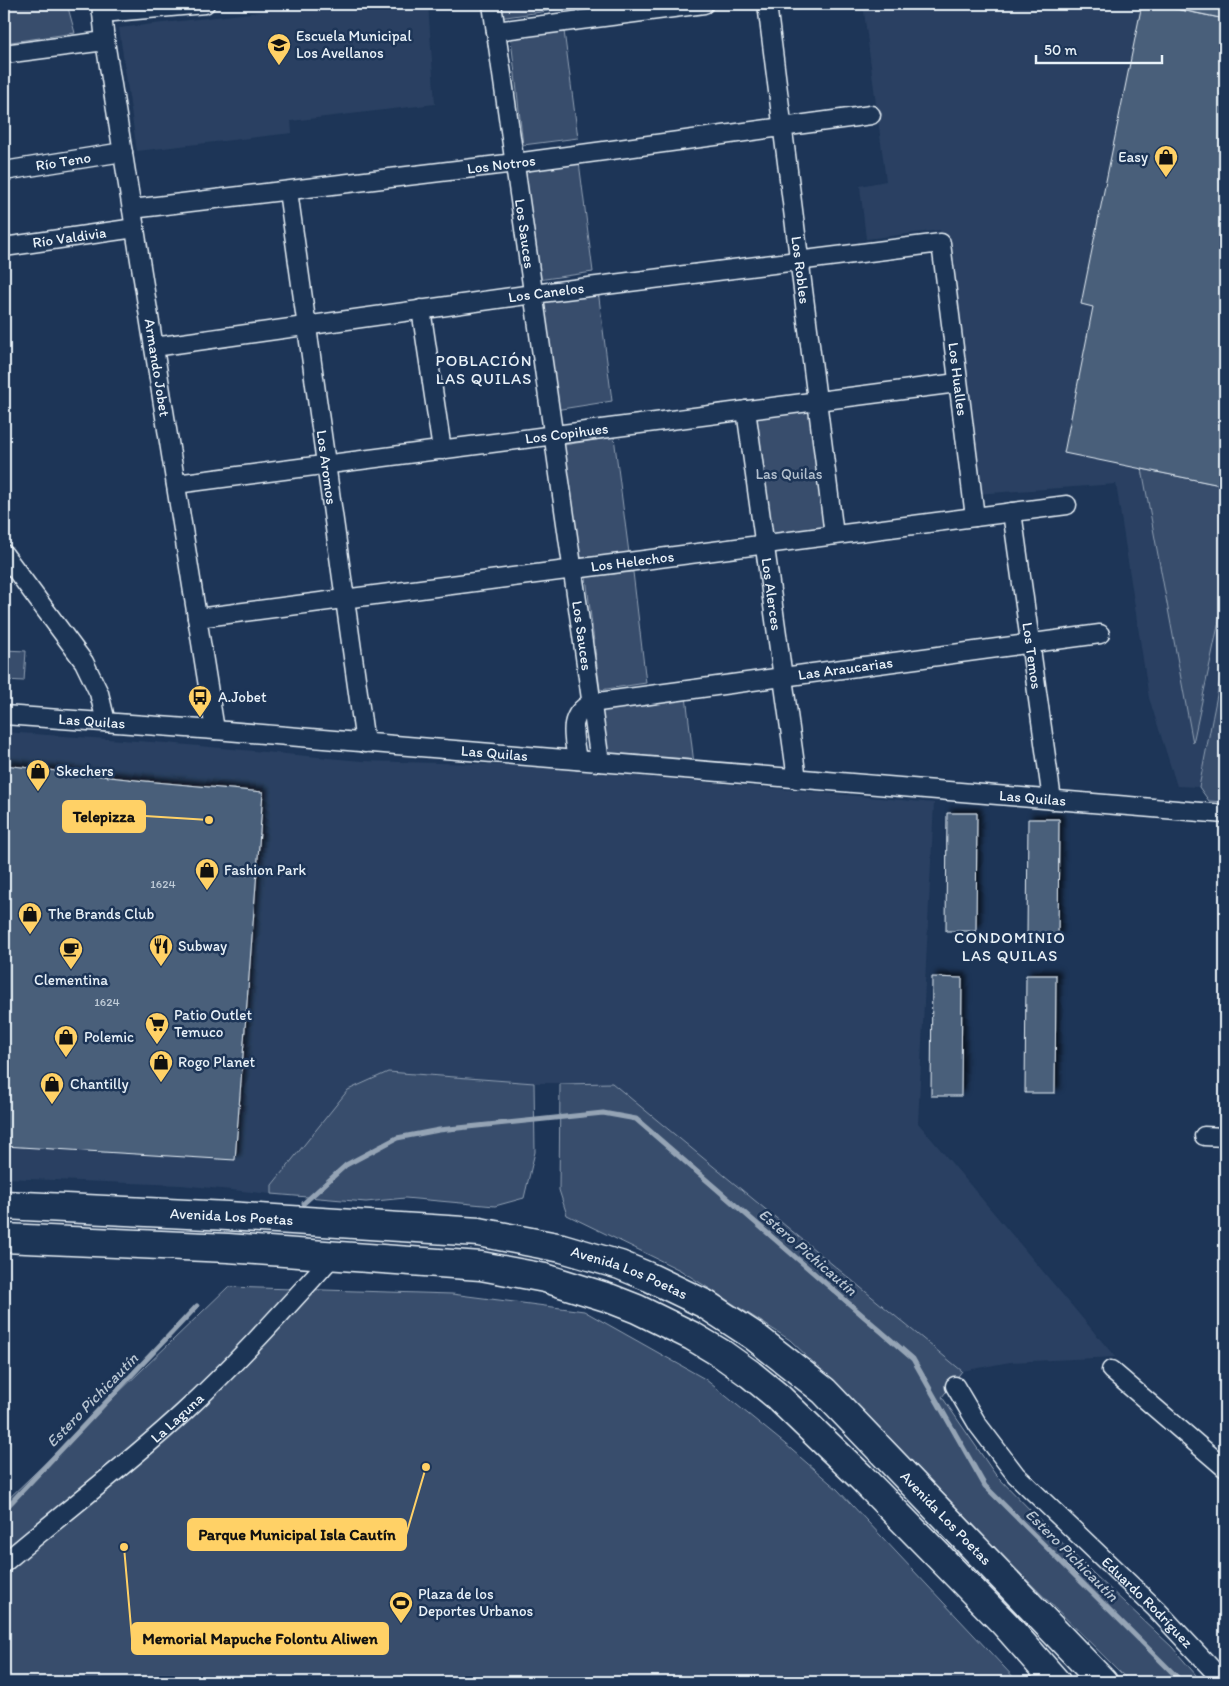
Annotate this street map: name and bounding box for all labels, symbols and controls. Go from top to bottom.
place label: Escuela Municipal Los Avellanos [296,27,412,62]
school or university icon: Escuela Municipal Los Avellanos [266,32,292,66]
scale bar [1036,32,1163,64]
text: 50 m [1044,41,1077,59]
shop icon: Easy [1153,144,1179,178]
street label: Río Teno [34,148,92,175]
place label: Easy [1118,148,1148,166]
street label: Los Notros [466,151,537,178]
street label: Los Sauces [511,198,539,270]
street label: Río Valdivia [31,223,108,252]
street label: Los Robles [787,235,814,305]
street label: Los Canelos [507,279,585,306]
street label: Armando Jobet [140,317,174,418]
street label: Los Hualles [944,341,971,417]
district label: POBLACIÓN LAS QUILAS [436,351,532,388]
street label: Los Copihues [524,419,610,448]
street label: Los Aromos [312,429,341,506]
park label: Las Quilas [755,465,823,483]
street label: Los Helechos [590,547,675,576]
street label: Los Alerces [758,557,785,632]
street label: Los Sauces [568,600,596,672]
street label: Los Temos [1018,621,1046,690]
street label: Las Araucarias [797,653,894,684]
bus stop icon: A.Jobet [187,684,213,718]
place label: A.Jobet [218,688,267,706]
street label: Las Quilas [58,710,126,733]
street label: Las Quilas [460,741,529,765]
shop icon: Skechers [25,758,51,792]
place label: Skechers [56,762,114,780]
street label: Las Quilas [998,786,1067,810]
callout: Telepizza [63,801,145,832]
text: Telepizza [72,807,136,827]
shop icon: Fashion Park [194,857,220,891]
place label: Fashion Park [224,861,307,879]
house number: 1624 [150,877,176,891]
shop icon: The Brands Club [17,901,43,935]
place label: The Brands Club [48,905,155,923]
district label: CONDOMINIO LAS QUILAS [954,928,1066,965]
restaurant icon: Subway [148,933,174,967]
cafe icon: Clementina [58,936,84,970]
place label: Subway [178,937,227,955]
place label: Clementina [34,971,108,989]
house number: 1624 [94,995,120,1009]
place label: Patio Outlet Temuco [174,1006,252,1041]
supermarket icon: Patio Outlet Temuco [144,1011,170,1045]
shop icon: Polemic [53,1024,79,1058]
place label: Polemic [84,1028,134,1046]
shop icon: Rogo Planet [148,1049,174,1083]
place label: Rogo Planet [178,1053,256,1071]
shop icon: Chantilly [39,1071,65,1105]
place label: Chantilly [70,1075,129,1093]
street label: Avenida Los Poetas [170,1204,294,1229]
water label: Estero Pichicautín [755,1204,861,1300]
street label: Avenida Los Poetas [569,1242,691,1303]
water label: Estero Pichicautín [42,1349,142,1451]
street label: La Laguna [147,1389,208,1447]
street label: Avenida Los Poetas [897,1467,995,1569]
water label: Estero Pichicautín [1022,1505,1123,1606]
callout: Parque Municipal Isla Cautín [188,1519,406,1550]
text: Parque Municipal Isla Cautín [198,1525,397,1545]
street label: Eduardo Rodríguez [1098,1553,1197,1652]
place label: Plaza de los Deportes Urbanos [418,1585,534,1620]
sports icon: Plaza de los Deportes Urbanos [388,1590,414,1624]
callout: Memorial Mapuche Folontu Aliwen [132,1623,388,1654]
text: Memorial Mapuche Folontu Aliwen [142,1629,379,1649]

